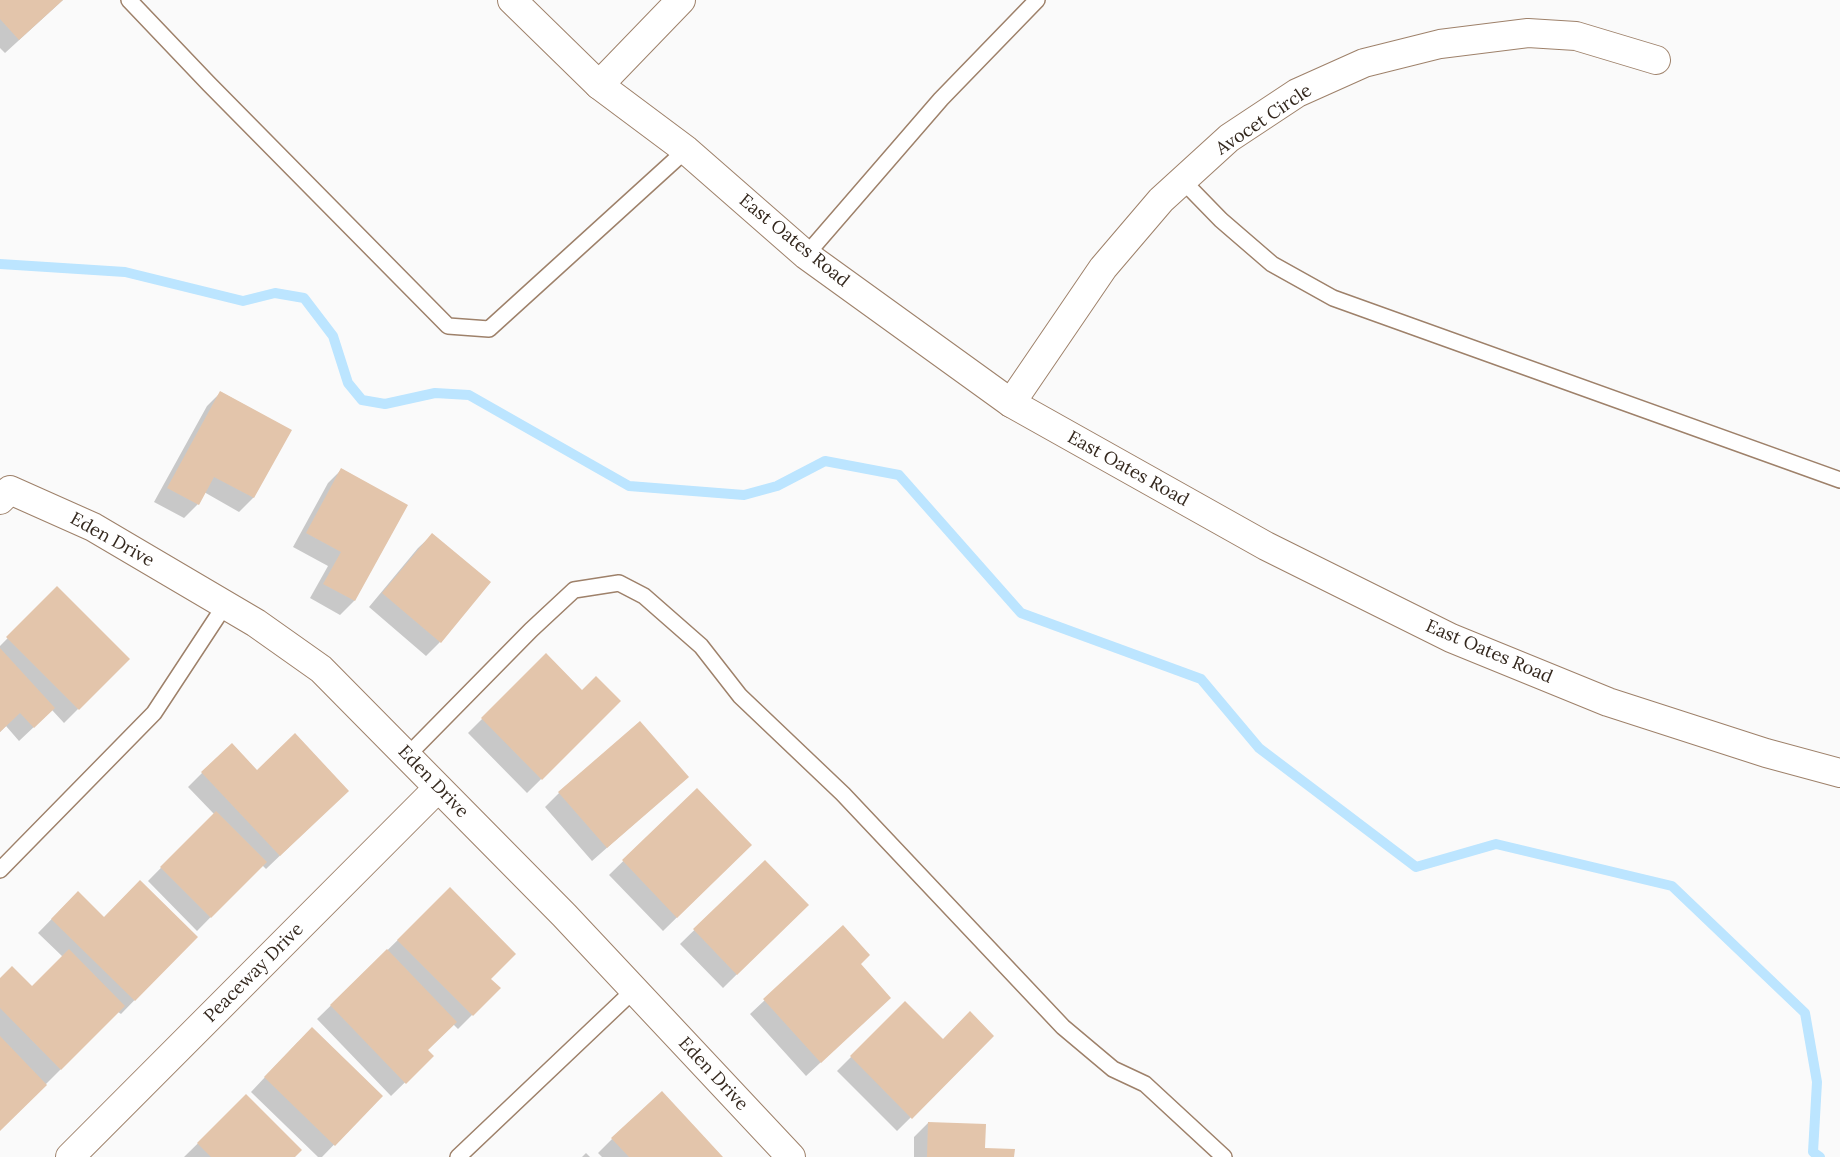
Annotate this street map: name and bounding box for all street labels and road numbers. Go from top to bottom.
street label: Avocet Circle [1212,80,1316,160]
street label: East Oates Road [735,190,853,292]
street label: East Oates Road [1063,427,1193,511]
street label: Eden Drive [66,508,158,572]
street label: East Oates Road [1422,616,1556,688]
street label: Eden Drive [393,741,473,823]
street label: Peaceway Drive [200,919,308,1027]
street label: Eden Drive [674,1033,752,1115]

